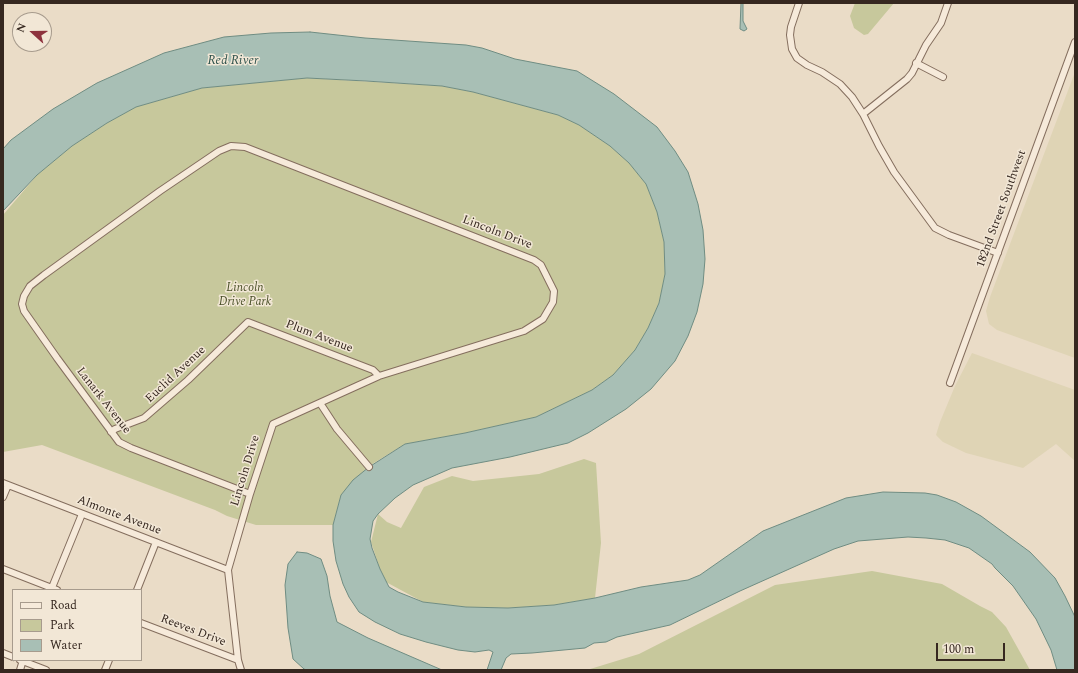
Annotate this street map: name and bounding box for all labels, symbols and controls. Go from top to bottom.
north arrow [12,12,52,52]
text: N [12,21,31,35]
water label: Red River [207,53,259,69]
street label: 182nd Street Southwest [974,148,1030,270]
street label: Lincoln Drive [460,213,534,253]
park label: Lincoln Drive Park [219,282,271,310]
street label: Plum Avenue [283,318,355,356]
street label: Euclid Avenue [143,344,209,406]
street label: Lanark Avenue [73,365,133,437]
street label: Lincoln Drive [228,434,264,508]
street label: Almonte Avenue [75,493,163,539]
legend [12,589,142,661]
text: Road [50,596,77,615]
street label: Reeves Drive [158,612,228,650]
text: Park [50,616,75,635]
scale bar [938,635,1007,661]
text: Water [50,636,82,655]
text: 100 m [943,640,974,659]

